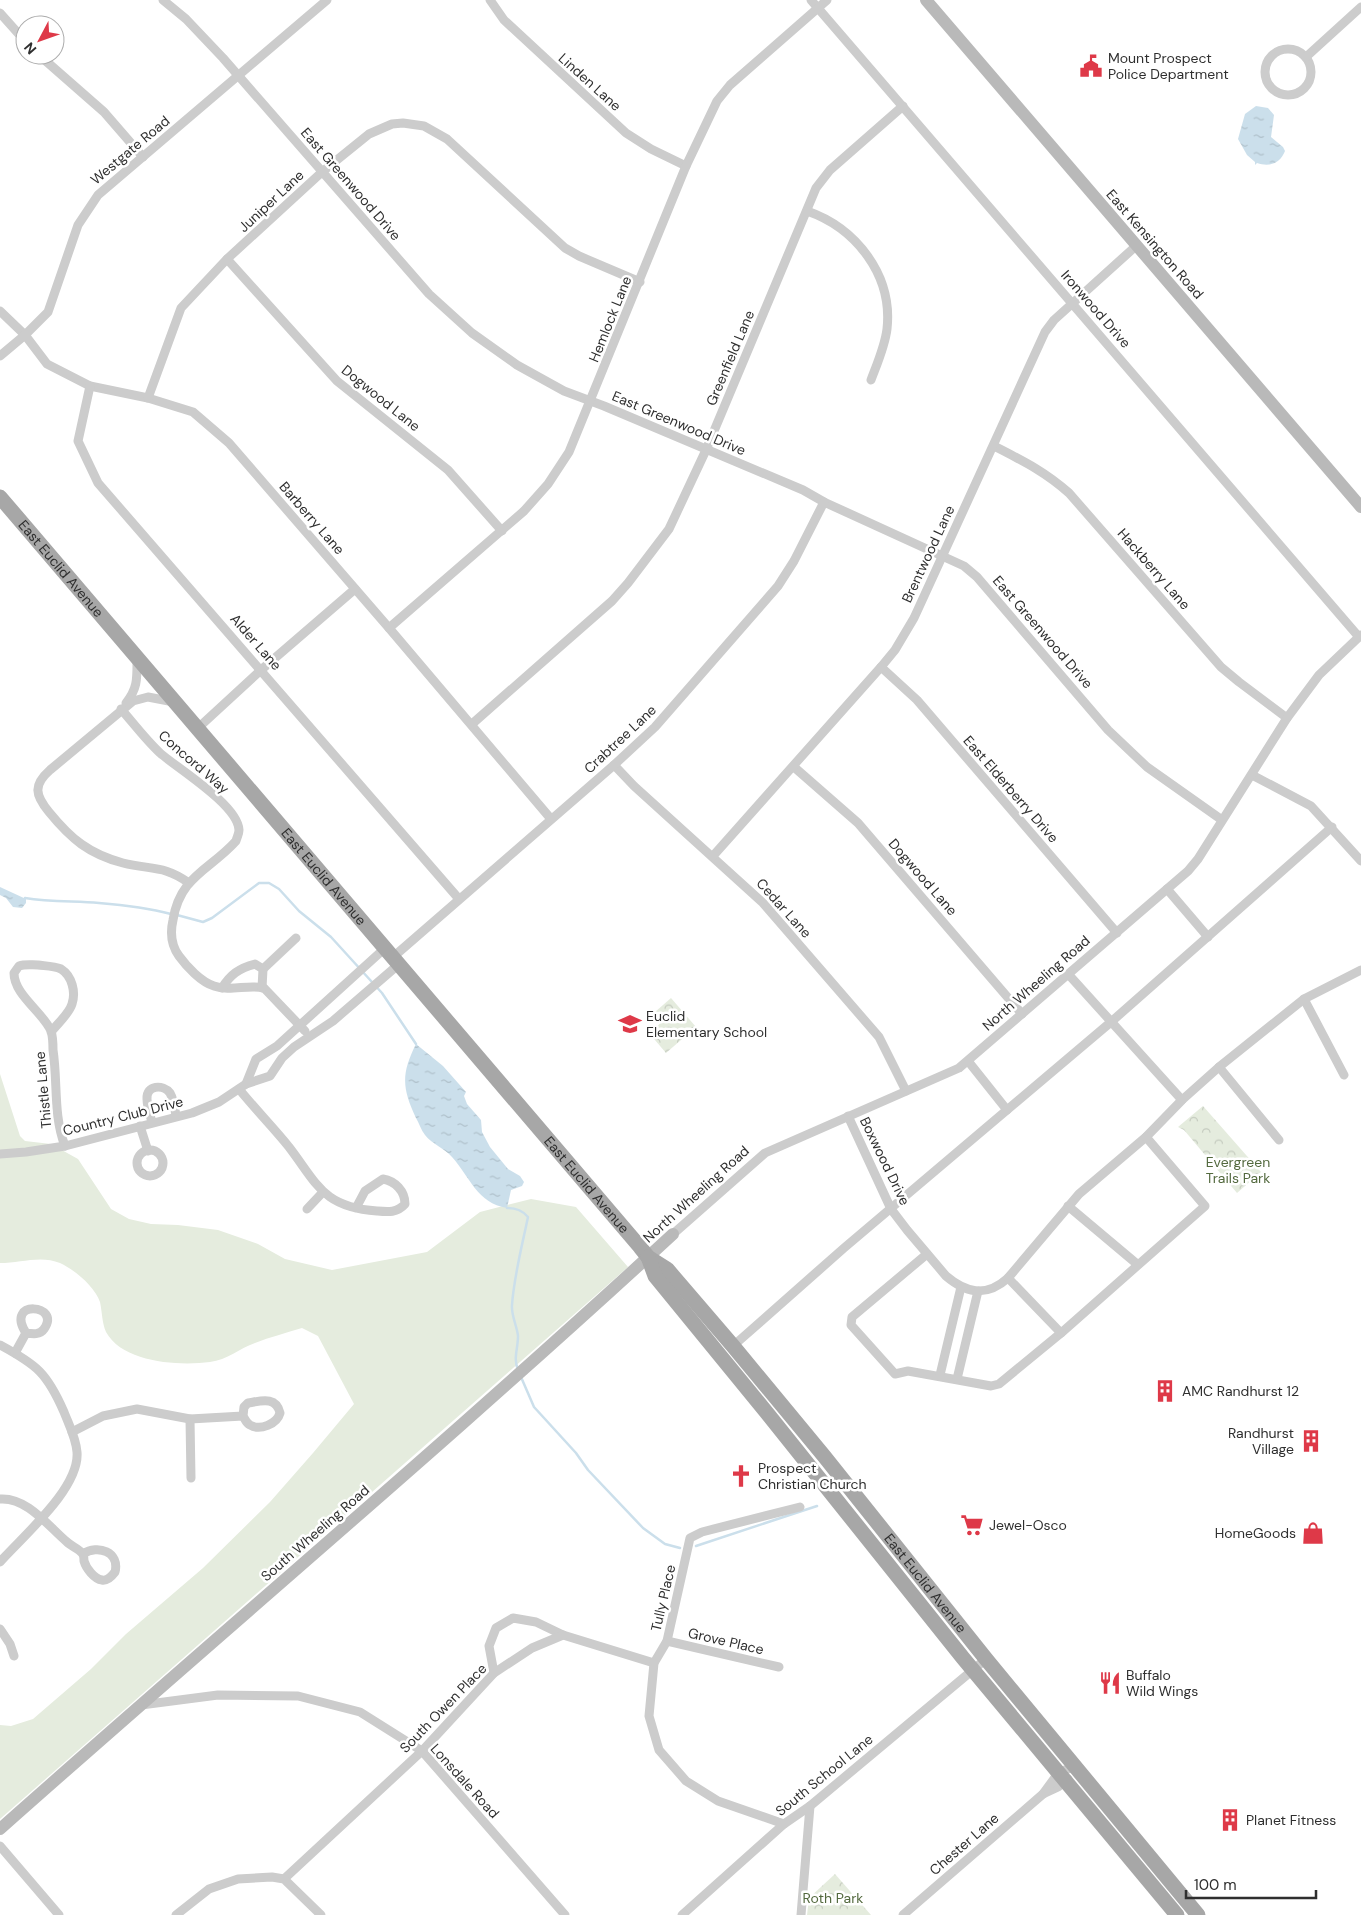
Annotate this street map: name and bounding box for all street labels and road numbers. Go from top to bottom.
street label: Linden Lane [555,49,625,115]
street label: Westgate Road [87,112,173,188]
street label: East Greenwood Drive [297,124,405,244]
street label: Juniper Lane [234,166,308,236]
street label: East Kensington Road [1102,186,1208,302]
street label: Ironwood Drive [1057,266,1135,352]
street label: Hemlock Lane [585,273,635,365]
street label: Greenfield Lane [702,308,758,408]
street label: Dogwood Lane [338,361,424,435]
street label: East Greenwood Drive [609,387,749,459]
street label: Barberry Lane [275,478,349,558]
street label: Brentwood Lane [898,502,958,606]
street label: East Euclid Avenue [15,516,108,621]
street label: Hackberry Lane [1114,525,1194,613]
street label: East Greenwood Drive [989,572,1097,692]
street label: Alder Lane [227,610,285,674]
street label: Crabtree Lane [580,701,660,777]
street label: Concord Way [155,726,233,798]
street label: East Elderberry Drive [960,732,1062,846]
street label: East Euclid Avenue [277,824,370,929]
street label: Dogwood Lane [885,835,961,919]
street label: Cedar Lane [752,874,816,942]
street label: North Wheeling Road [979,931,1093,1035]
street label: Thistle Lane [31,1051,55,1129]
street label: Country Club Drive [61,1092,185,1140]
street label: Boxwood Drive [856,1114,914,1208]
street label: East Euclid Avenue [540,1132,633,1237]
street label: North Wheeling Road [639,1142,753,1246]
street label: South Wheeling Road [257,1481,373,1585]
street label: East Euclid Avenue [880,1530,971,1636]
street label: Tully Place [647,1563,679,1633]
street label: Grove Place [686,1624,766,1658]
street label: South Owen Place [396,1659,490,1757]
street label: South School Lane [772,1730,876,1820]
street label: Lonsdale Road [427,1740,503,1822]
street label: Chester Lane [926,1809,1002,1879]

